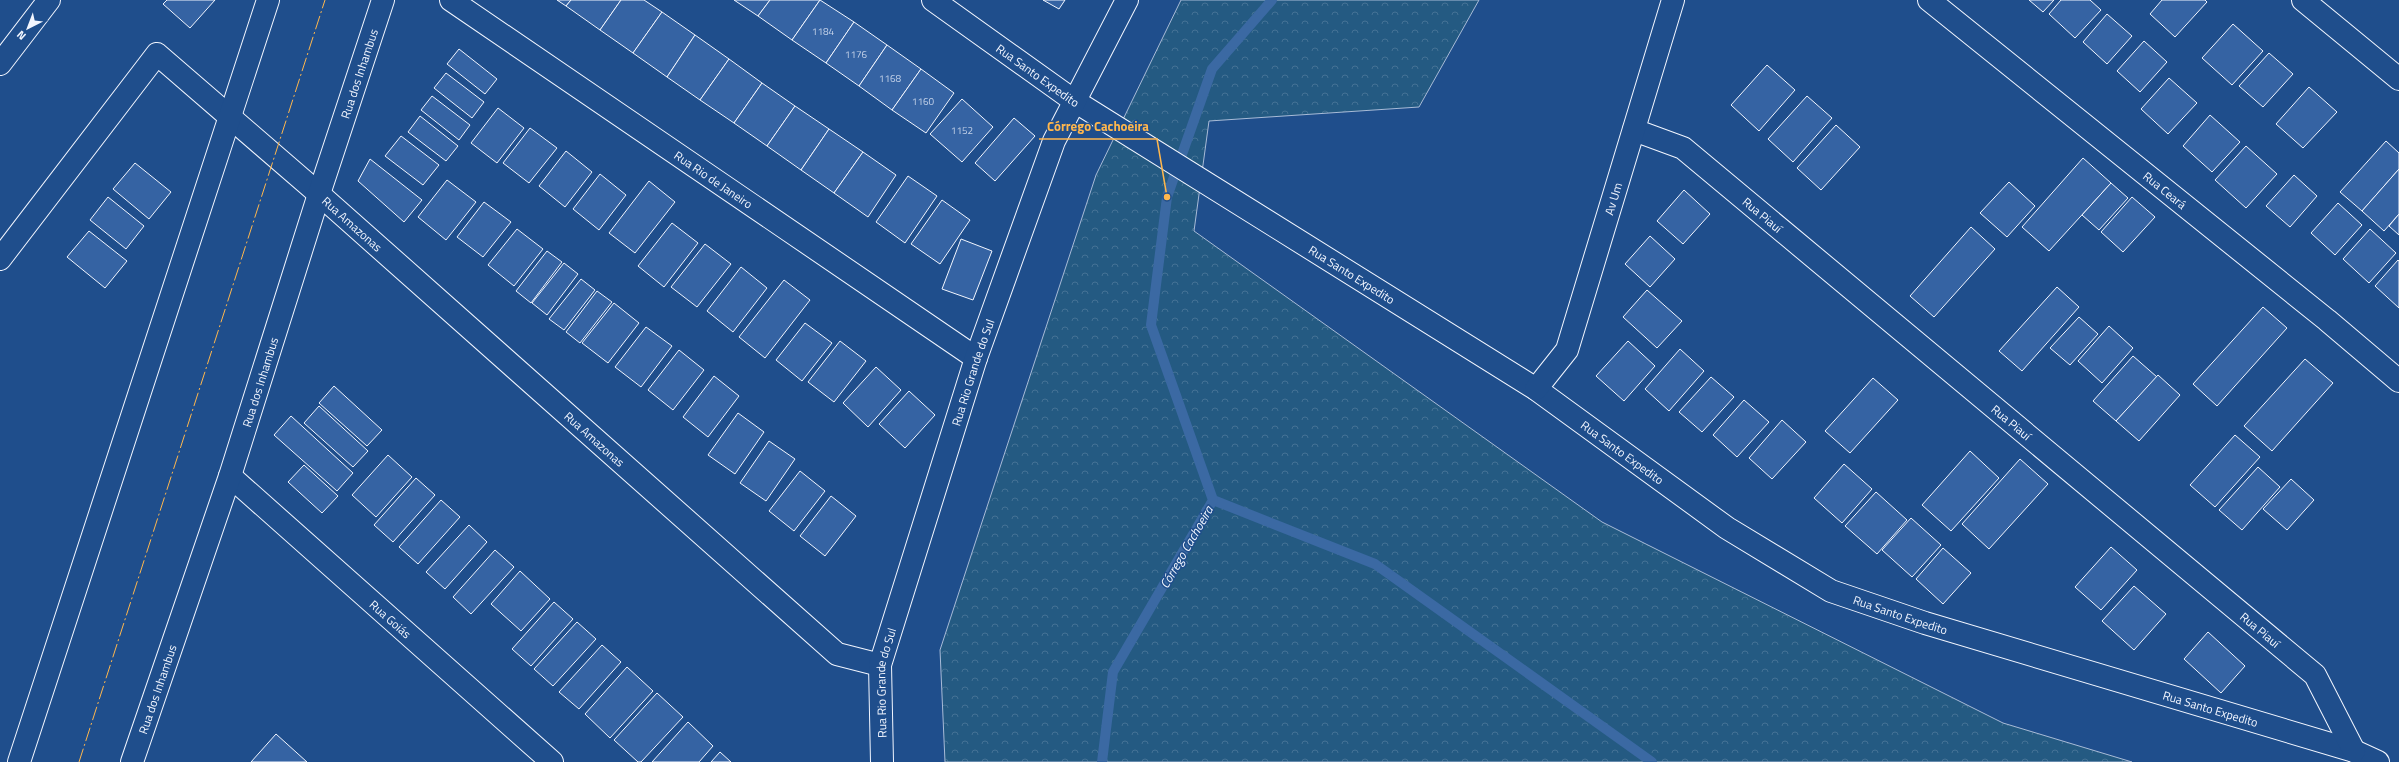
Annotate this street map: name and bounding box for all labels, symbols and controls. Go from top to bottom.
north arrow [8,8,48,48]
house number: 1184 [812,24,835,39]
street label: Rua dos Inhambus [335,26,383,121]
text: N [13,27,29,44]
street label: Rua Santo Expedito [992,39,1083,111]
house number: 1176 [845,47,868,62]
house number: 1168 [879,71,902,86]
house number: 1160 [912,94,935,109]
callout: Córrego Cachoeira [1039,114,1157,139]
text: Córrego Cachoeira [1047,116,1149,136]
house number: 1152 [951,123,973,138]
street label: Rua Rio de Janeiro [671,146,757,213]
street label: Rua Ceará [2139,166,2191,213]
street label: Av Um [1599,180,1627,217]
street label: Rua Amazonas [318,192,387,256]
street label: Rua Piauí [1739,192,1788,238]
street label: Rua Santo Expedito [1305,240,1399,308]
street label: Rua Rio Grande do Sul [946,316,999,428]
street label: Rua dos Inhambus [237,334,283,429]
street label: Rua Piauí [1987,400,2037,445]
street label: Rua Amazonas [560,407,629,471]
street label: Rua Santo Expedito [1577,415,1668,489]
water label: Córrego Cachoeira [1154,501,1219,592]
street label: Rua Santo Expedito [1851,590,1950,639]
street label: Rua Goiás [366,595,416,643]
street label: Rua Piauí [2236,607,2286,653]
street label: Rua Rio Grande do Sul [871,625,901,738]
street label: Rua dos Inhambus [133,641,181,736]
street label: Rua Santo Expedito [2161,685,2261,731]

